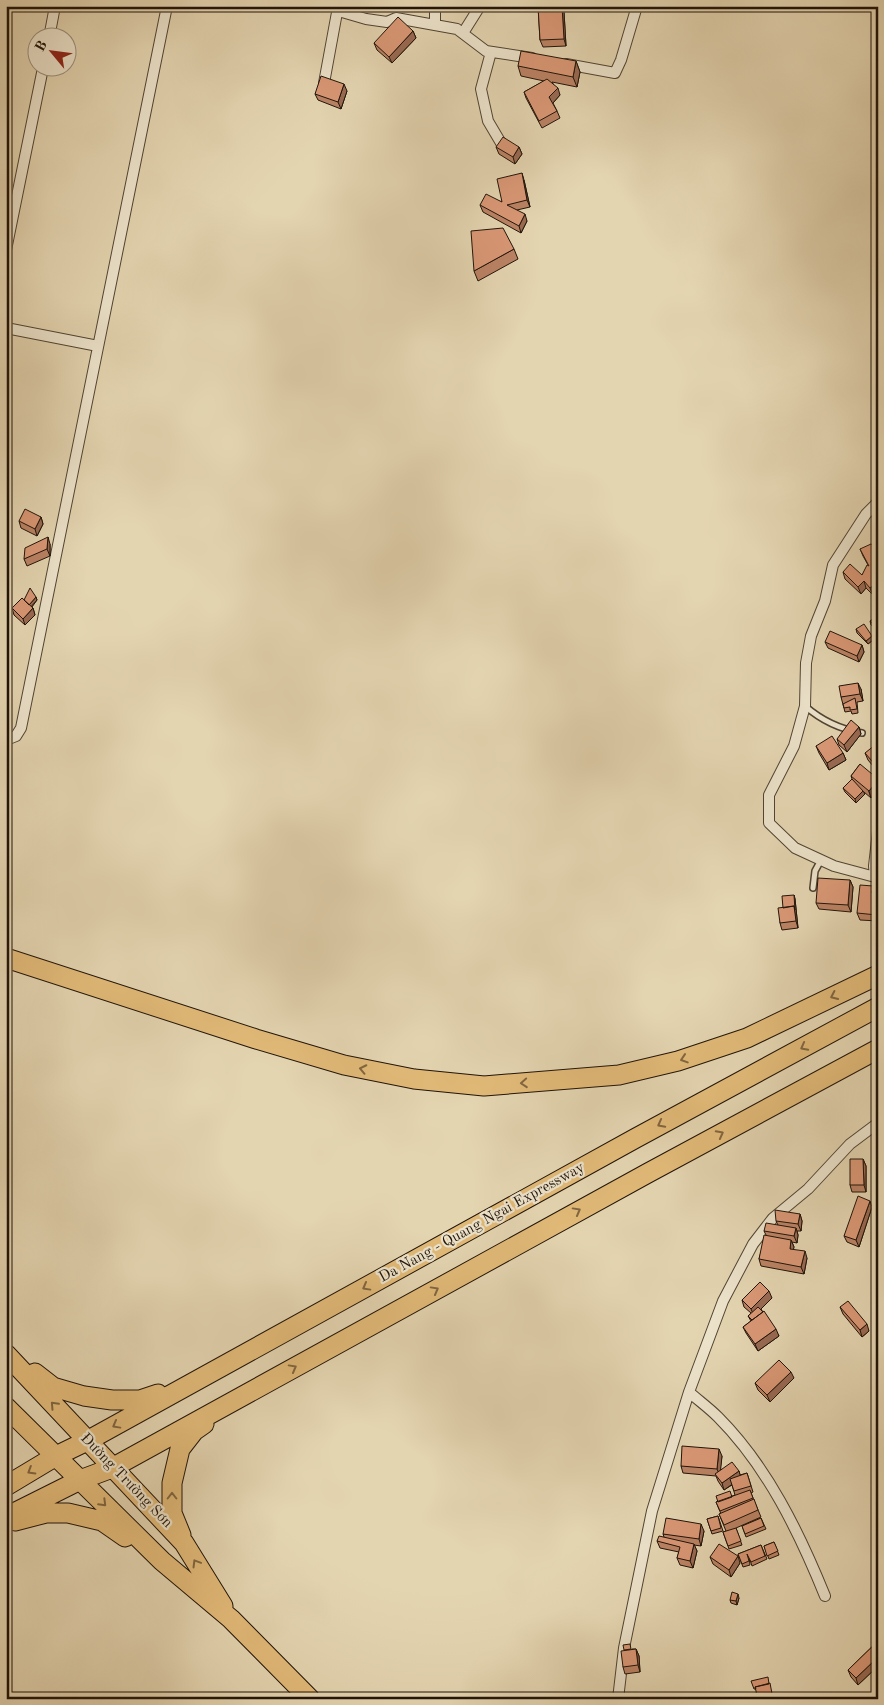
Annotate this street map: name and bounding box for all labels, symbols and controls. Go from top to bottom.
north arrow [28,28,78,78]
text: B [33,38,50,54]
one-way arrow [830,990,839,1001]
one-way arrow [800,1041,809,1051]
one-way arrow [680,1053,689,1063]
one-way arrow [359,1064,367,1075]
one-way arrow [520,1077,528,1088]
one-way arrow [657,1118,666,1128]
one-way arrow [715,1130,724,1140]
street label: Da Nang - Quang Ngai Expressway [377,1160,587,1286]
one-way arrow [572,1208,581,1218]
one-way arrow [362,1281,371,1291]
one-way arrow [430,1286,439,1296]
one-way arrow [287,1364,296,1374]
one-way arrow [51,1402,60,1411]
one-way arrow [112,1419,121,1429]
street label: Đường Trường Sơn [77,1431,175,1531]
one-way arrow [27,1465,36,1475]
one-way arrow [167,1492,177,1500]
one-way arrow [97,1497,106,1506]
one-way arrow [193,1559,203,1568]

